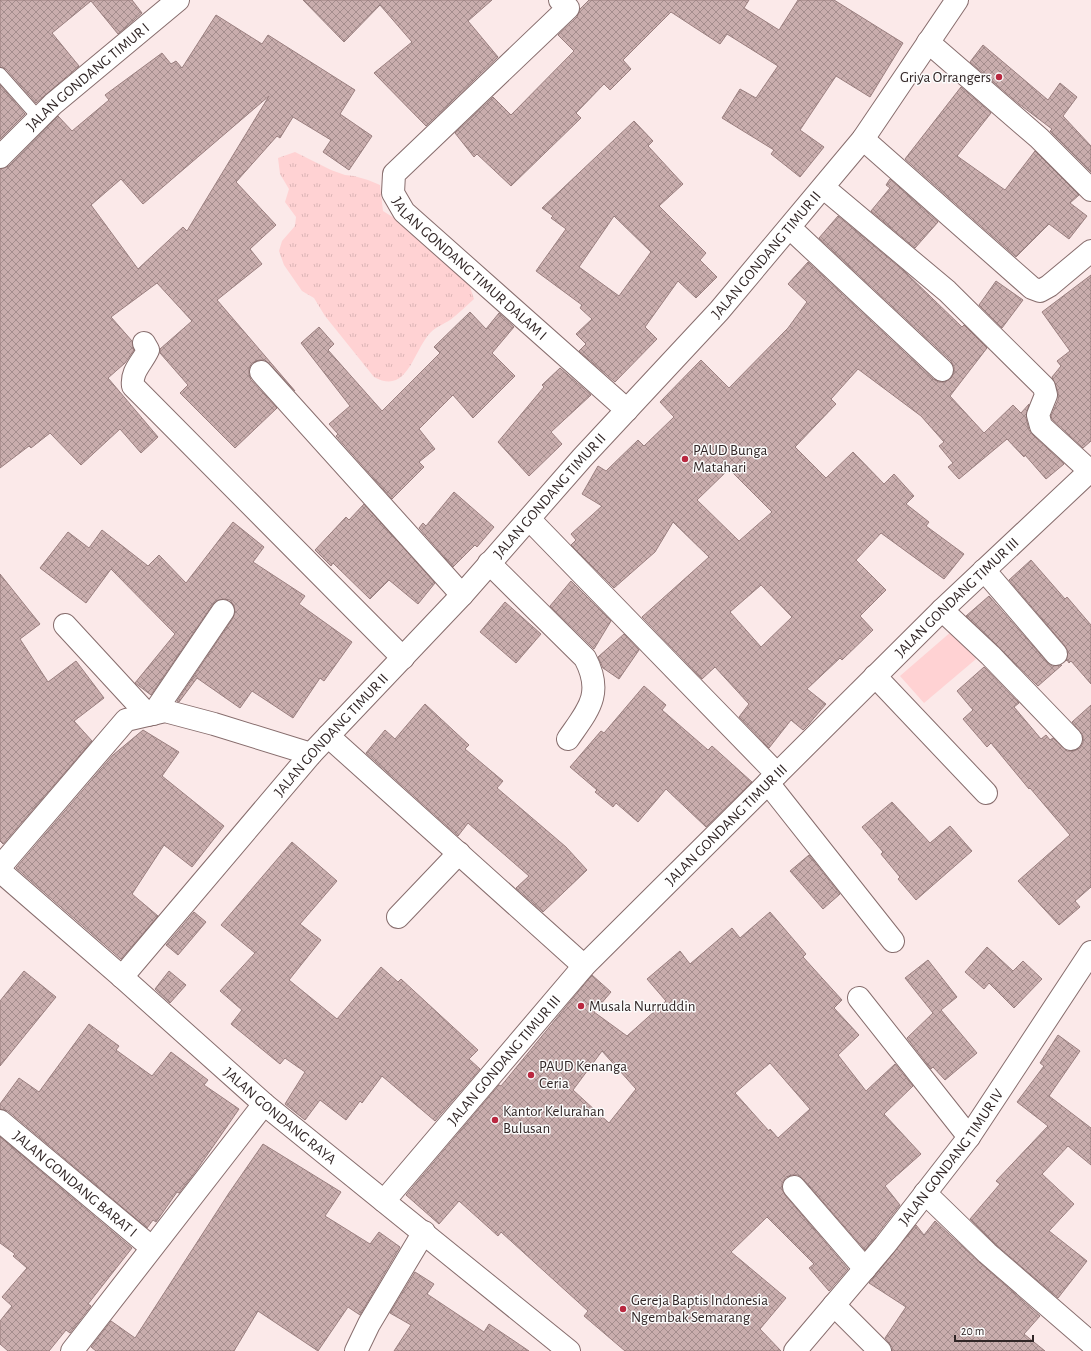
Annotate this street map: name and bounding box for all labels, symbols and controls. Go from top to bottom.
street label: JALAN GONDANG TIMUR I [23,20,152,134]
place label: Griya Orrangers [900,70,991,85]
marker: Griya Orrangers [994,72,1004,82]
street label: JALAN GONDANG TIMUR II [709,188,823,321]
street label: JALAN GONDANG TIMUR DALAM I [390,194,550,343]
street label: JALAN GONDANG TIMUR II [491,430,608,561]
place label: PAUD Bunga Matahari [693,443,767,475]
marker: PAUD Bunga Matahari [680,454,690,464]
street label: JALAN GONDANG TIMUR III [892,535,1021,660]
street label: JALAN GONDANG TIMUR II [271,670,391,799]
street label: JALAN GONDANG TIMUR III [662,761,790,888]
street label: JALAN GONDANG TIMUR III [445,992,563,1128]
place label: Musala Nurruddin [589,999,696,1014]
marker: Musala Nurruddin [576,1001,586,1011]
place label: PAUD Kenanga Ceria [539,1059,627,1091]
street label: JALAN GONDANG RAYA [221,1064,339,1167]
marker: PAUD Kenanga Ceria [526,1070,536,1080]
street label: JALAN GONDANG TIMUR IV [896,1086,1006,1228]
place label: Kantor Kelurahan Bulusan [503,1104,605,1136]
marker: Kantor Kelurahan Bulusan [490,1115,500,1125]
street label: JALAN GONDANG BARAT I [10,1128,140,1240]
place label: Gereja Baptis Indonesia Ngembak Semarang [631,1293,768,1325]
marker: Gereja Baptis Indonesia Ngembak Semarang [618,1304,628,1314]
scale bar [955,1317,1033,1343]
text: 20 m [961,1325,984,1337]

